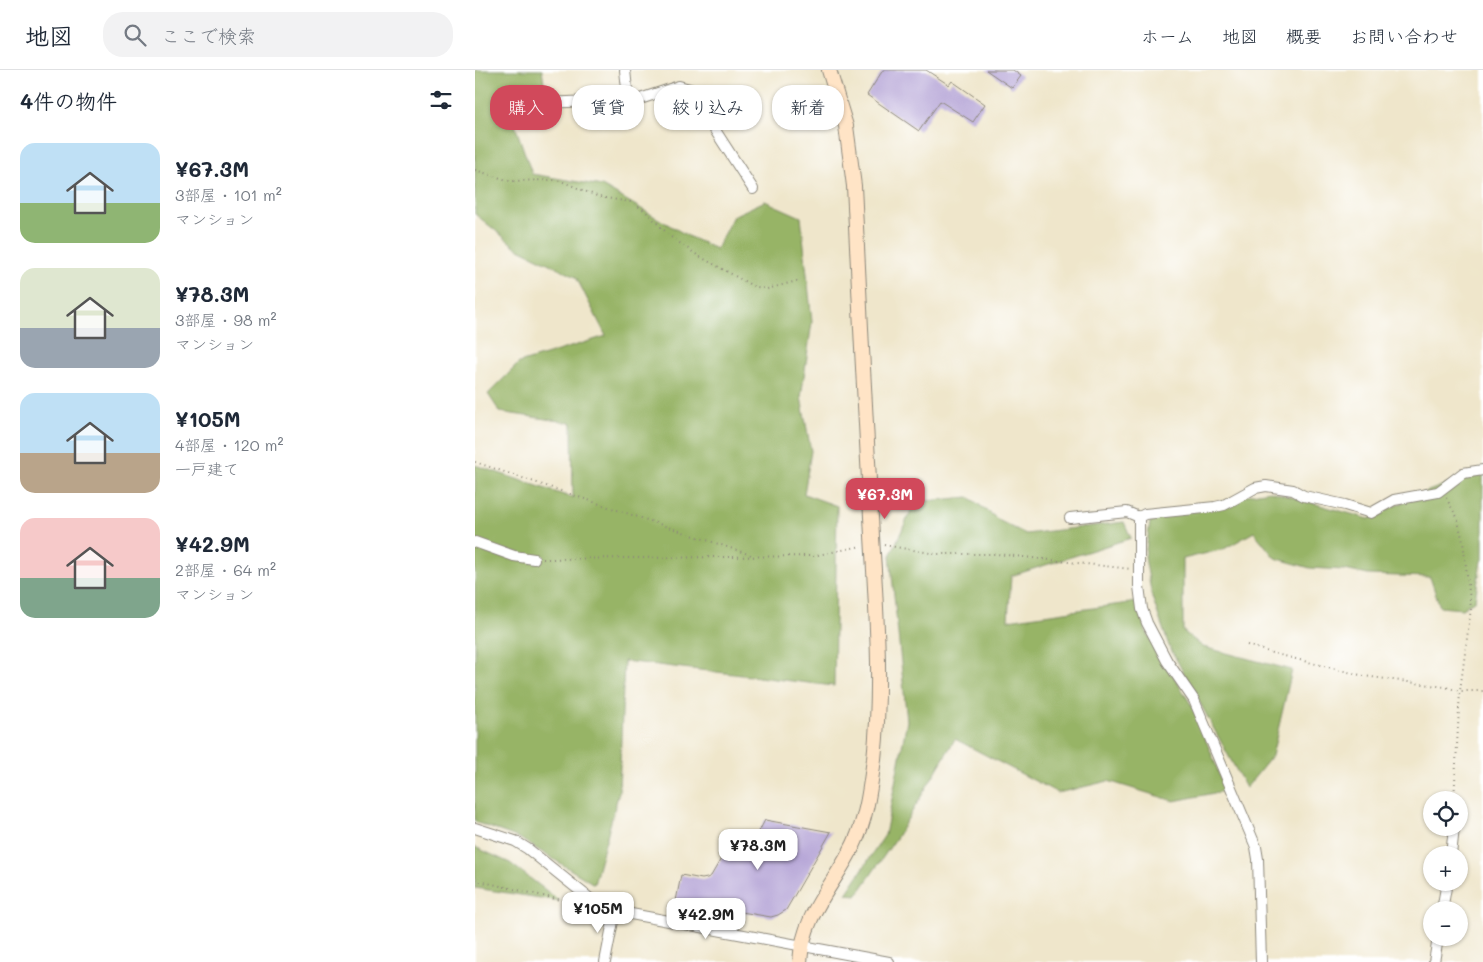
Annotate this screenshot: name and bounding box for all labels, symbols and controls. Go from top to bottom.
search box [103,12,453,57]
text: 地図 [25,20,73,51]
icon: search [121,21,149,49]
text: ここで検索 [161,23,256,48]
text: ホーム [1141,24,1194,48]
text: 地図 [1222,24,1258,48]
text: 概要 [1286,24,1322,48]
text: お問い合わせ [1350,24,1458,48]
chip: 購入 [490,85,562,130]
chip: 賃貸 [572,85,644,130]
chip: 絞り込み [654,85,762,130]
chip: 新着 [772,85,844,130]
icon: filters [427,86,455,114]
text: 4件の物件 [20,87,117,114]
text: ¥67.3M [175,155,249,182]
icon: home [60,163,120,223]
text: 3部屋 · 101 m² [175,184,282,205]
text: マンション [175,208,254,229]
text: ¥78.3M [175,280,250,307]
icon: home [60,288,120,348]
text: 3部屋 · 98 m² [175,309,277,330]
text: マンション [175,333,254,354]
text: ¥105M [175,405,241,432]
icon: home [60,413,120,473]
text: 4部屋 · 120 m² [175,434,283,455]
text: 一戸建て [175,458,239,479]
pin: ¥67.3M [844,478,926,520]
text: ¥67.3M [857,483,913,504]
text: ¥42.9M [175,530,250,557]
icon: home [60,538,120,598]
text: 2部屋 · 64 m² [175,559,276,580]
text: マンション [175,583,254,604]
map controls [1423,791,1468,946]
button: locate [1423,791,1468,836]
pin: ¥78.3M [717,828,799,871]
text: ¥78.3M [730,834,786,855]
button: + [1423,846,1468,891]
pin: ¥105M [563,892,633,934]
text: ¥105M [573,897,623,918]
pin: ¥42.9M [665,898,747,940]
button: − [1423,901,1468,946]
text: ¥42.9M [677,903,735,924]

